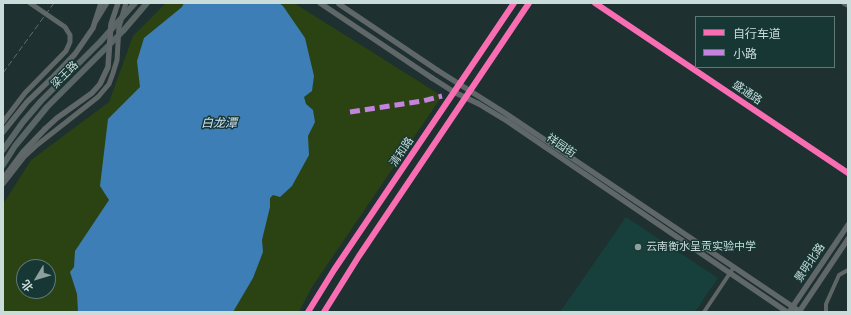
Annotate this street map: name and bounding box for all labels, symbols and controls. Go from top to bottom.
legend [695,16,835,68]
text: 自行车道 [733,27,781,41]
text: 小路 [733,47,757,61]
street label: 梁王路 [49,59,81,91]
street label: 盛通路 [730,78,764,108]
water label: 白龙潭 [201,117,237,131]
street label: 祥园街 [544,131,578,161]
street label: 清和路 [387,135,417,169]
place label: 云南衡水呈贡实验中学 [646,240,756,254]
street label: 景明北路 [792,241,828,285]
marker: 云南衡水呈贡实验中学 [633,242,643,252]
north arrow [16,259,56,299]
text: 北 [19,278,35,294]

